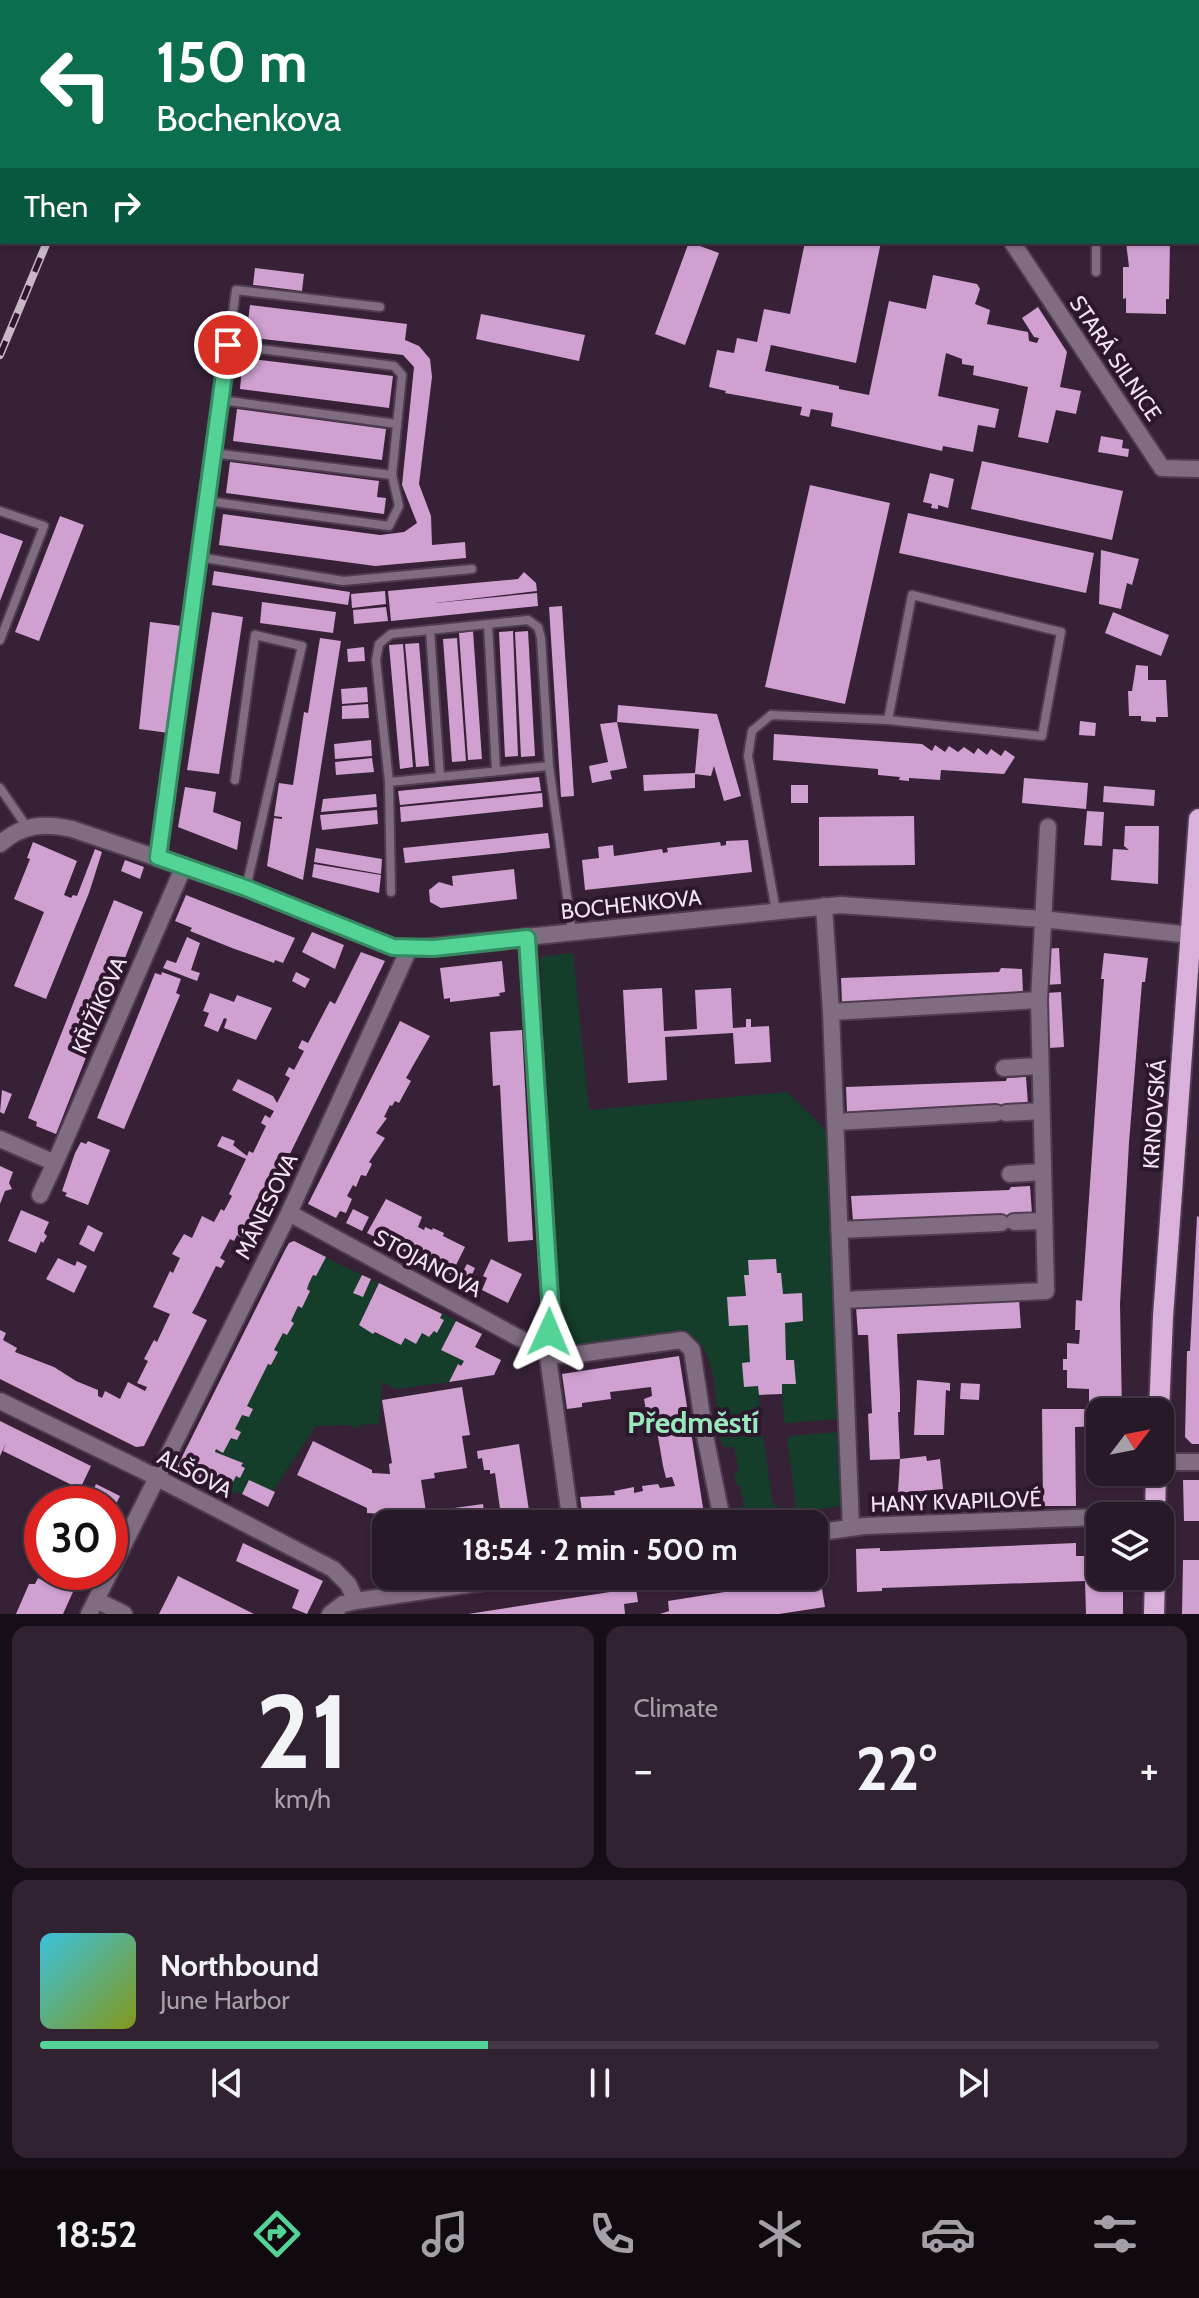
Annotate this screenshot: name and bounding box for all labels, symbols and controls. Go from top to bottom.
text: 150 m [156,28,308,96]
icon: left [24,32,128,136]
text: Bochenkova [156,96,341,140]
icon: right [104,184,148,228]
text: Then [24,188,88,225]
street label: STARÁ SILNICE [1064,291,1167,426]
pin [194,311,262,379]
icon: arrive [206,323,250,367]
street label: BOCHENKOVA [559,884,703,925]
street label: KŘIŽÍKOVA [66,952,133,1058]
street label: KRNOVSKÁ [1137,1058,1172,1170]
street label: MÁNESOVA [229,1148,304,1264]
street label: STOJANOVA [369,1224,487,1303]
position arrow [507,1290,591,1374]
north arrow [1086,1398,1174,1486]
map controls [1086,1398,1174,1590]
district label: Předměstí [627,1404,759,1441]
street label: ALŠOVA [153,1443,237,1504]
street label: HANY KVAPILOVÉ [870,1485,1042,1518]
speed limit sign: 30 [24,1486,128,1590]
button: layers [1086,1502,1174,1590]
text: 18:54 · 2 min · 500 m [462,1531,738,1568]
text: 21 [256,1668,349,1794]
text: Climate [634,1692,718,1724]
text: 22° [856,1732,937,1805]
text: − [634,1743,653,1796]
text: + [1140,1743,1159,1796]
text: km/h [274,1783,331,1815]
text: Northbound [160,1947,319,1984]
text: June Harbor [160,1984,289,2016]
icon: previous [205,2061,249,2105]
icon: pause [578,2061,622,2105]
icon: next [951,2061,995,2105]
icon: directions [249,2206,305,2262]
icon: music [417,2206,473,2262]
icon: phone [584,2206,640,2262]
icon: climate [752,2206,808,2262]
icon: car [920,2206,976,2262]
icon: filters [1087,2206,1143,2262]
text: 18:52 [56,2212,137,2256]

